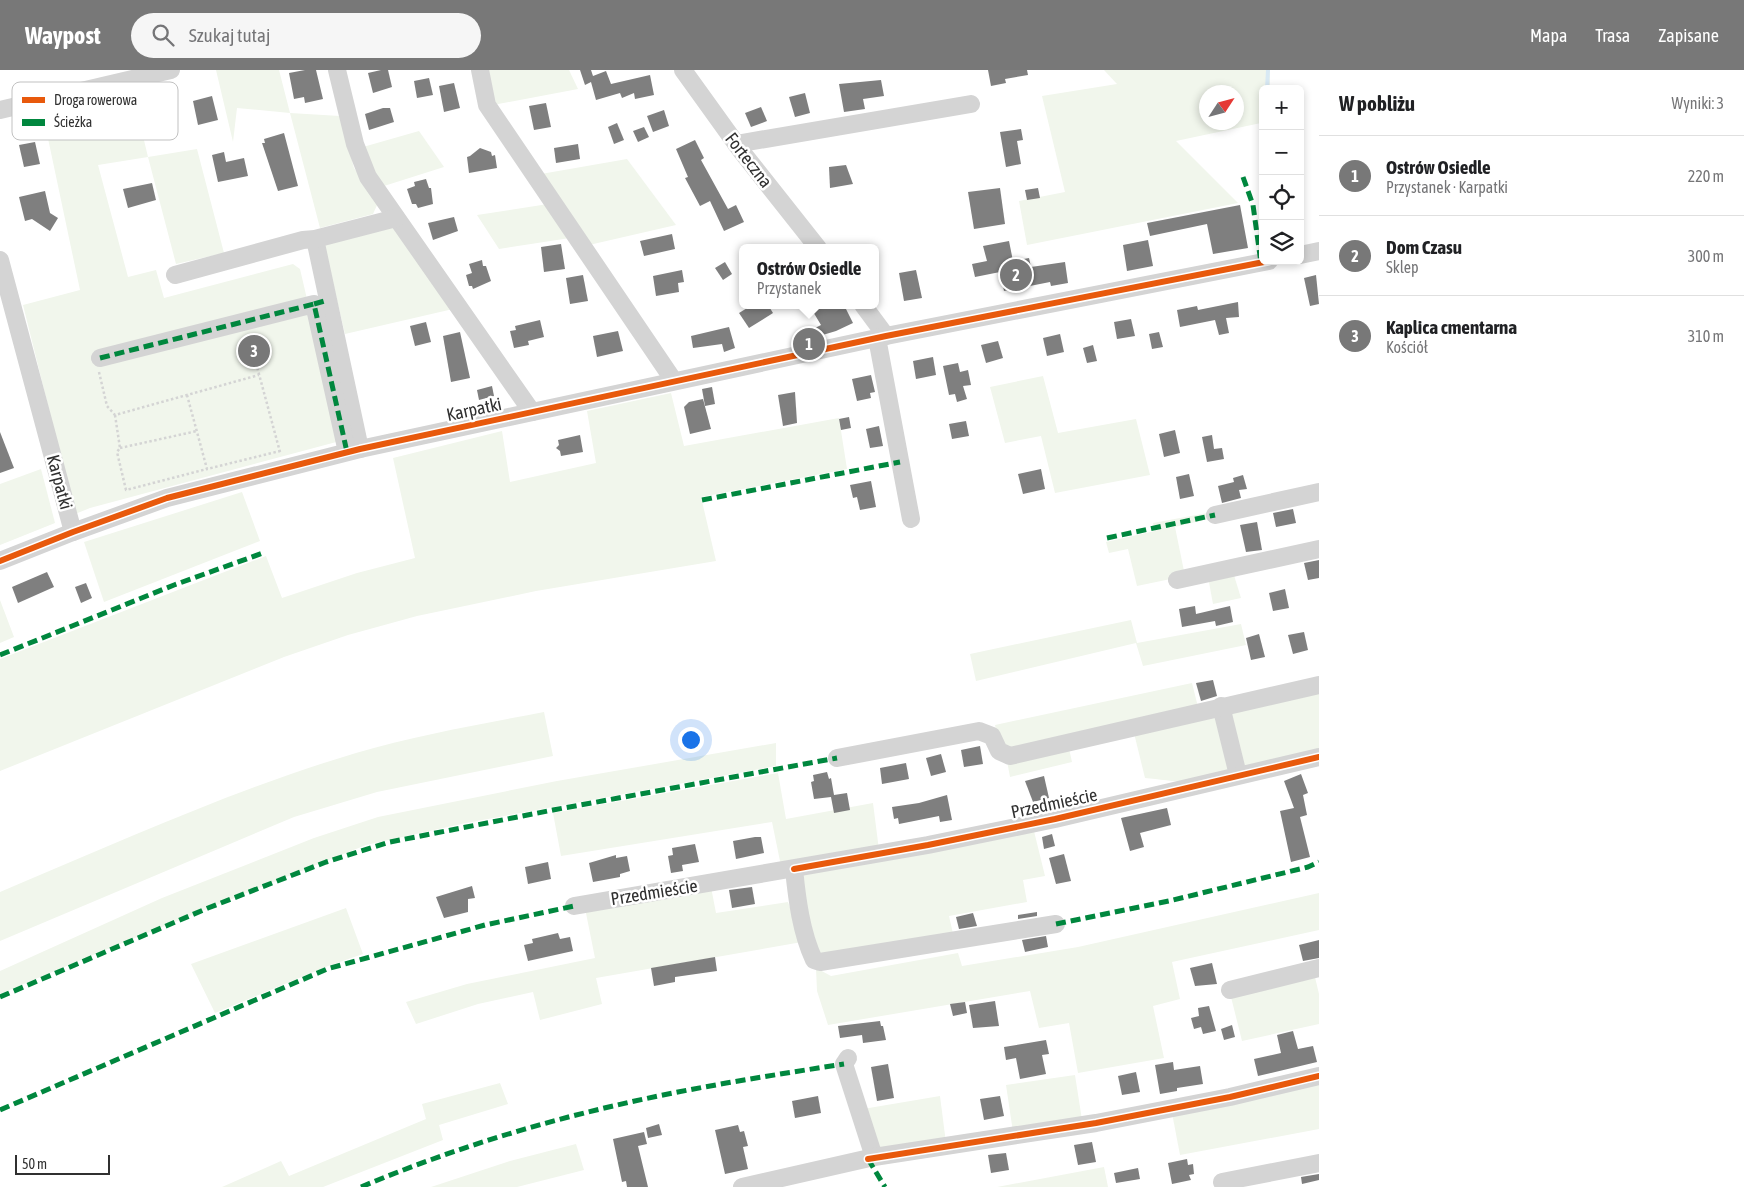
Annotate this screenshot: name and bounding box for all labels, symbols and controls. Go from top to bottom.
search box [131,13,481,58]
icon: search [149,21,177,49]
text: Waypost [25,22,101,49]
text: Szukaj tutaj [189,24,270,46]
text: Mapa [1530,25,1567,46]
text: Trasa [1595,25,1630,46]
text: Zapisane [1658,25,1719,46]
legend [12,82,178,140]
north arrow [1199,85,1244,130]
map controls [1259,85,1304,265]
button: + [1259,85,1304,130]
text: W pobliżu [1339,91,1415,115]
text: Droga rowerowa [54,92,137,108]
text: Wyniki: 3 [1672,94,1724,112]
text: Ścieżka [54,113,92,130]
street label: Forteczna [721,128,777,192]
button: − [1259,130,1304,175]
text: Ostrów Osiedle [1386,156,1491,178]
text: 1 [1351,167,1359,185]
text: 220 m [1688,167,1724,185]
button: locate [1259,175,1304,220]
text: Przystanek · Karpatki [1386,178,1508,196]
button: layers [1259,220,1304,265]
text: Dom Czasu [1386,236,1462,258]
popup [739,244,879,309]
text: 2 [1351,247,1359,265]
text: 300 m [1688,247,1724,265]
pin: 2 [1000,256,1032,294]
text: Ostrów Osiedle [757,257,861,279]
text: Sklep [1386,258,1419,276]
text: Przystanek [757,279,821,297]
text: Kaplica cmentarna [1386,316,1517,338]
pin: 1 [793,325,825,363]
text: 3 [1351,327,1359,345]
text: 310 m [1688,327,1724,345]
pin: 3 [238,332,270,370]
text: Kościół [1386,338,1428,356]
street label: Karpatki [445,393,503,425]
street label: Karpatki [43,452,77,512]
your location [678,727,704,753]
street label: Przedmieście [1009,784,1099,822]
street label: Przedmieście [609,875,699,909]
scale bar [15,1152,110,1175]
text: 50 m [22,1156,47,1172]

